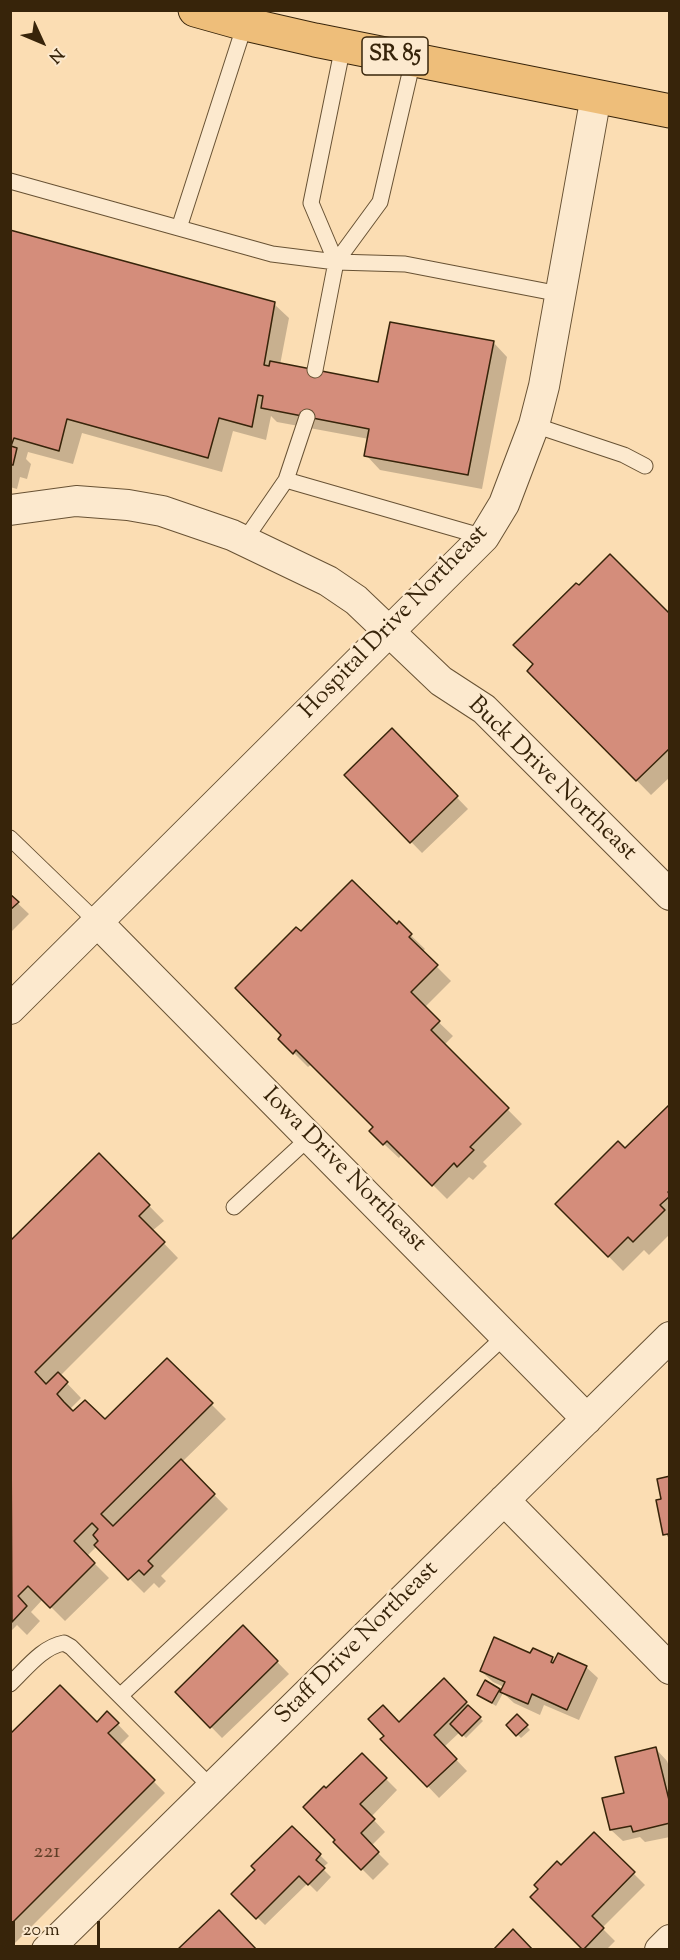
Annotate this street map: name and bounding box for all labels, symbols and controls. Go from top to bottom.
north arrow [12,12,72,72]
road number: SR 85 [362,37,428,75]
text: N [43,42,68,67]
street label: Hospital Drive Northeast [295,520,495,726]
street label: Buck Drive Northeast [461,692,641,868]
street label: Iowa Drive Northeast [255,1083,431,1259]
street label: Staff Drive Northeast [270,1556,446,1732]
house number: 221 [34,1840,60,1866]
scale bar [15,1909,104,1947]
text: 20 m [23,1918,60,1944]

